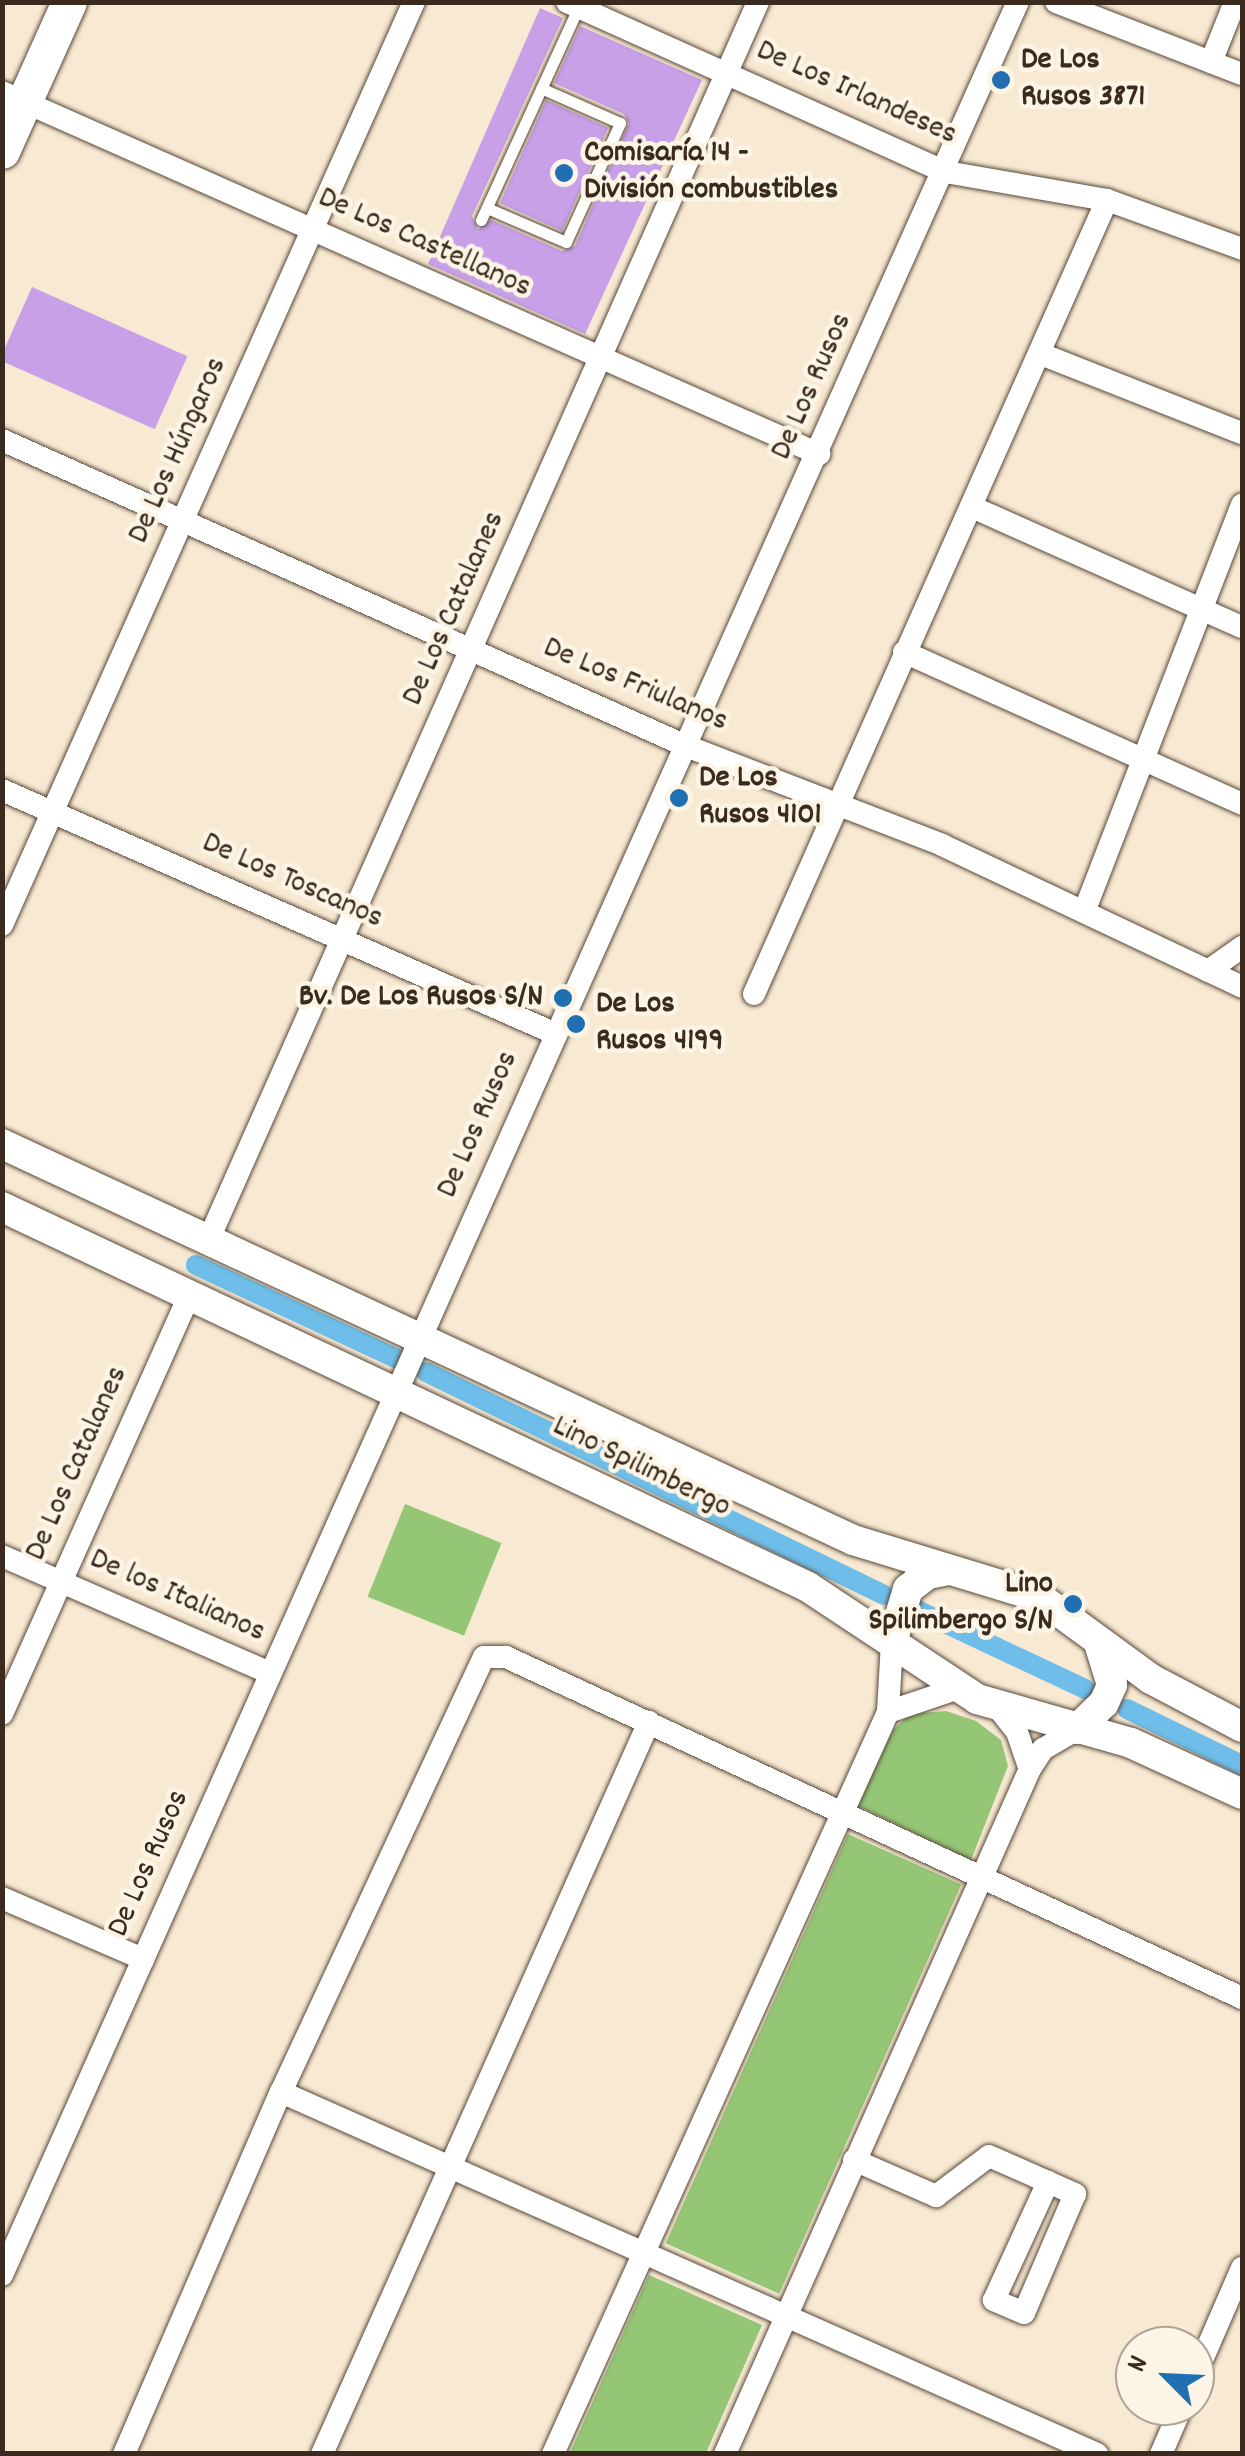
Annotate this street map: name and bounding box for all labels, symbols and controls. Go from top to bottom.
street label: De Los Irlandeses [750,33,962,155]
place label: De Los Rusos 3871 [1021,43,1145,118]
marker: De Los Rusos 3871 [990,69,1012,91]
place label: Comisaría 14 - División combustibles [584,136,838,211]
marker: Comisaría 14 - División combustibles [553,162,575,184]
street label: De Los Castellanos [312,180,536,308]
street label: De Los Rusos [764,308,862,466]
street label: De Los Húngaros [121,352,237,550]
street label: De Los Catalanes [395,506,515,712]
street label: De Los Friulanos [537,630,733,742]
place label: De Los Rusos 4101 [699,761,822,836]
marker: De Los Rusos 4101 [668,787,690,809]
street label: De Los Toscanos [196,825,388,939]
place label: Bv. De Los Rusos S/N [299,979,543,1017]
marker: Bv. De Los Rusos S/N [552,987,574,1009]
place label: De Los Rusos 4199 [596,987,723,1062]
marker: De Los Rusos 4199 [565,1013,587,1035]
street label: De Los Rusos [430,1046,528,1204]
street label: De Los Catalanes [18,1361,138,1567]
street label: Lino Spilimbergo [546,1408,736,1528]
street label: De los Italianos [83,1541,271,1653]
place label: Lino Spilimbergo S/N [868,1567,1053,1642]
marker: Lino Spilimbergo S/N [1062,1593,1084,1615]
street label: De Los Rusos [101,1785,199,1943]
north arrow [1115,2326,1215,2426]
text: N [1118,2350,1161,2379]

